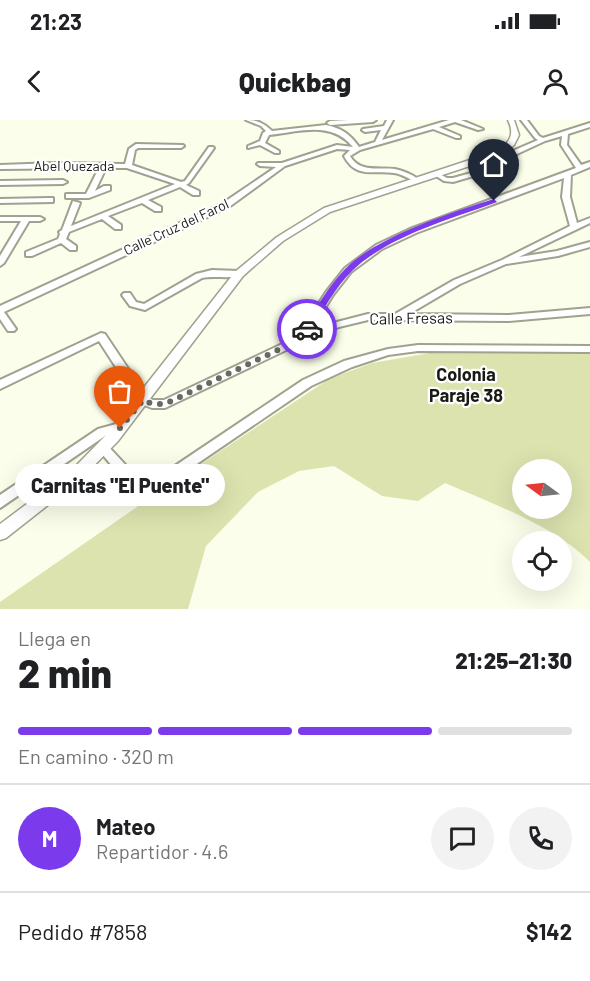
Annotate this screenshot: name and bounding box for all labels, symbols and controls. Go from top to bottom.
text: 21:23 [30,8,82,34]
icon: back [18,65,51,98]
text: Quickbag [239,65,351,97]
icon: person [539,65,572,98]
pin [468,139,519,201]
icon: home [477,148,510,181]
street label: Abel Quezada [34,157,114,174]
street label: Calle Cruz del Farol [121,195,231,258]
courier [277,299,337,359]
street label: Calle Fresas [369,307,453,328]
icon: car [291,313,324,346]
district label: Colonia Paraje 38 [429,363,503,406]
pin [94,366,145,428]
icon: bag [103,375,136,408]
north arrow [512,459,572,519]
map controls [512,459,572,591]
callout: Carnitas "El Puente" [15,464,225,506]
text: Carnitas "El Puente" [31,473,209,497]
button: locate [512,531,572,591]
text: Llega en [18,626,91,650]
text: 21:25–21:30 [455,647,572,673]
text: 2 min [18,649,112,696]
text: En camino · 320 m [18,744,174,768]
button: chat [431,807,494,870]
button: phone [509,807,572,870]
text: Mateo [96,813,156,839]
text: M [42,825,57,851]
text: Repartidor · 4.6 [96,839,228,863]
text: Pedido #7858 [18,918,148,944]
text: $142 [526,918,572,944]

